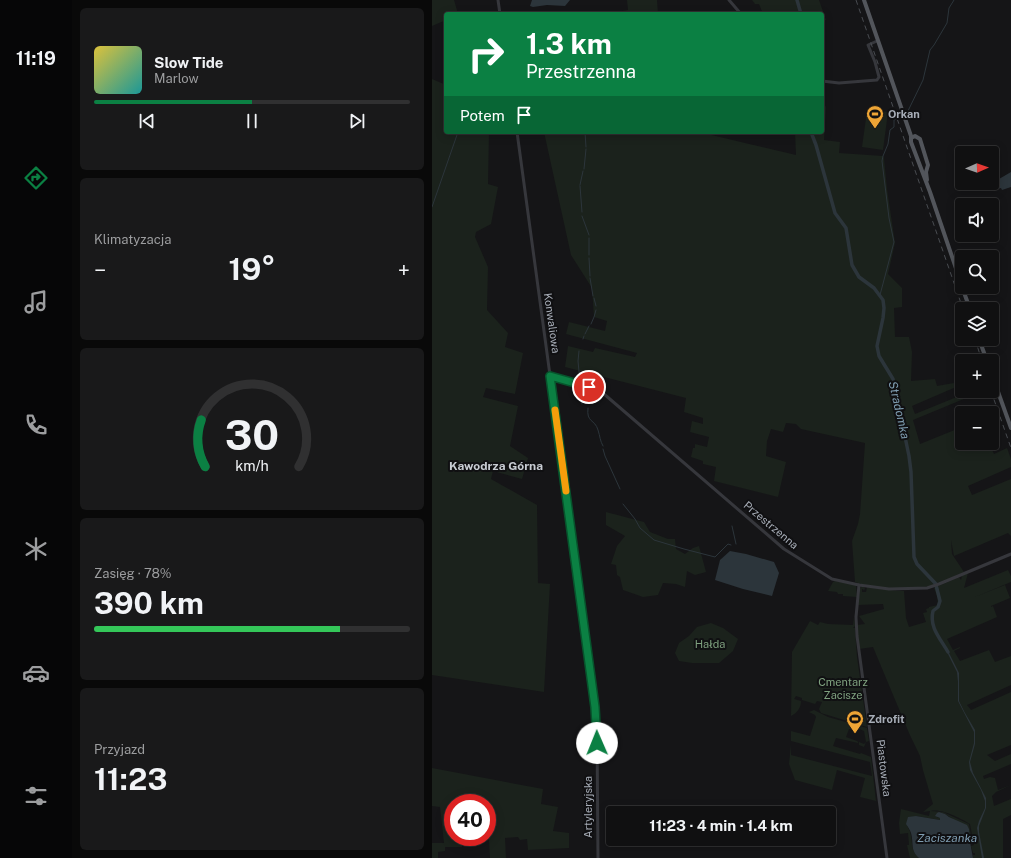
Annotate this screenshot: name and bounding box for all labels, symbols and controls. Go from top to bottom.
text: 1.3 km [526,27,612,60]
icon: right [460,28,512,80]
text: 11:19 [16,48,56,69]
text: Slow Tide [154,54,223,71]
text: Przestrzenna [526,61,636,82]
text: Marlow [154,71,199,86]
icon: arrive [513,104,535,126]
sports icon: Orkan [865,104,885,129]
text: Potem [460,107,505,124]
place label: Orkan [888,108,920,120]
icon: previous [136,110,158,132]
icon: pause [241,110,263,132]
icon: next [346,110,368,132]
north arrow [955,146,999,190]
map controls [955,146,999,450]
icon: directions [22,164,50,192]
button: sound [955,198,999,242]
text: Klimatyzacja [94,232,171,247]
button: search [955,250,999,294]
text: 19° [229,251,275,287]
text: − [94,257,106,283]
text: + [398,257,410,283]
icon: music [22,288,50,316]
street label: Konwaliowa [542,292,562,354]
button: layers [955,302,999,346]
button: + [955,354,999,398]
pin [572,370,606,404]
icon: arrive [578,376,600,398]
water label: Stradomka [886,380,912,440]
button: − [955,406,999,450]
text: 30 [225,410,279,459]
icon: phone [22,411,50,439]
text: km/h [235,457,269,474]
district label: Kawodrza Górna [449,459,543,473]
street label: Przestrzenna [741,499,801,551]
icon: climate [22,535,50,563]
text: Zasięg · 78% [94,566,172,581]
text: 390 km [94,585,204,621]
park label: Hałda [695,638,725,650]
icon: car [22,659,50,687]
park label: Cmentarz Zacisze [818,676,868,701]
sports icon: Zdrofit [845,709,865,734]
place label: Zdrofit [868,713,905,725]
position arrow [576,722,618,764]
street label: Piastowska [875,739,893,797]
text: Przyjazd [94,742,145,757]
text: 11:23 [94,761,167,797]
street label: Artyleryjska [582,776,594,838]
icon: filters [22,782,50,810]
speed limit sign: 40 [444,794,496,846]
text: 11:23 · 4 min · 1.4 km [649,817,793,834]
water label: Zaciszanka [917,831,977,845]

